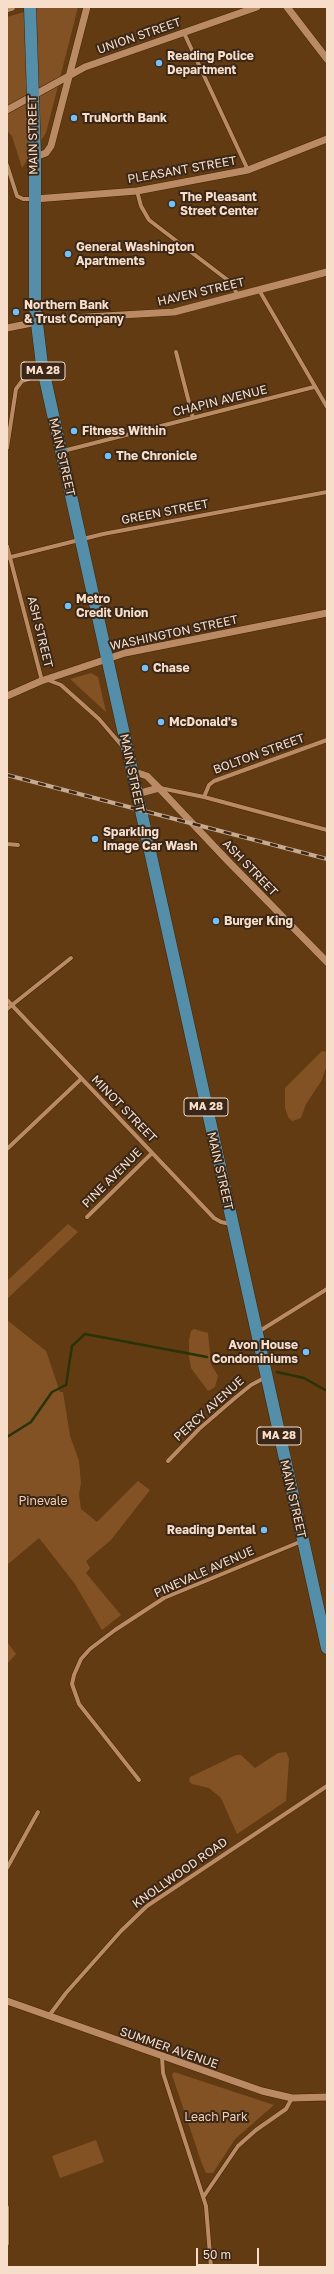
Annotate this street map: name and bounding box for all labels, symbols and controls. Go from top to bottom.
street label: UNION STREET [95,15,183,57]
place label: Reading Police Department [167,49,254,77]
marker: Reading Police Department [154,58,164,68]
street label: MAIN STREET [25,95,41,175]
place label: TruNorth Bank [82,111,167,125]
marker: TruNorth Bank [69,113,79,123]
street label: PLEASANT STREET [126,153,238,187]
place label: The Pleasant Street Center [180,190,259,218]
marker: The Pleasant Street Center [167,199,177,209]
place label: General Washington Apartments [76,240,194,268]
marker: General Washington Apartments [63,249,73,259]
street label: HAVEN STREET [156,275,246,309]
place label: Northern Bank & Trust Company [24,298,124,326]
marker: Northern Bank & Trust Company [11,307,21,317]
road number: MA 28 [21,362,65,380]
street label: CHAPIN AVENUE [171,382,269,420]
street label: MAIN STREET [46,417,78,497]
place label: Fitness Within [82,424,166,438]
marker: Fitness Within [69,426,79,436]
place label: The Chronicle [116,449,197,463]
marker: The Chronicle [103,451,113,461]
street label: GREEN STREET [120,496,210,528]
place label: Metro Credit Union [76,592,148,620]
street label: ASH STREET [24,595,56,669]
marker: Metro Credit Union [63,601,73,611]
street label: WASHINGTON STREET [109,612,239,654]
place label: Chase [153,661,190,675]
marker: Chase [140,663,150,673]
place label: McDonald's [169,715,238,729]
marker: McDonald's [156,717,166,727]
street label: BOLTON STREET [211,731,307,777]
street label: MAIN STREET [117,733,147,813]
place label: Sparkling Image Car Wash [103,825,197,853]
marker: Sparkling Image Car Wash [90,834,100,844]
street label: ASH STREET [219,837,281,899]
place label: Burger King [224,914,293,928]
marker: Burger King [211,916,221,926]
street label: MINOT STREET [88,1072,160,1146]
road number: MA 28 [184,1098,228,1116]
street label: MAIN STREET [204,1131,236,1211]
street label: PINE AVENUE [79,1145,145,1211]
place label: Avon House Condominiums [212,1338,298,1366]
marker: Avon House Condominiums [301,1347,311,1357]
street label: PERCY AVENUE [171,1374,247,1444]
road number: MA 28 [257,1427,301,1445]
street label: MAIN STREET [277,1459,309,1539]
park label: Pinevale [19,1494,67,1508]
place label: Reading Dental [167,1523,256,1537]
marker: Reading Dental [259,1525,269,1535]
street label: PINEVALE AVENUE [152,1543,256,1601]
street label: KNOLLWOOD ROAD [130,1835,230,1911]
street label: SUMMER AVENUE [118,2024,220,2072]
park label: Leach Park [184,2110,248,2124]
scale bar [198,2240,261,2266]
text: 50 m [203,2247,231,2262]

